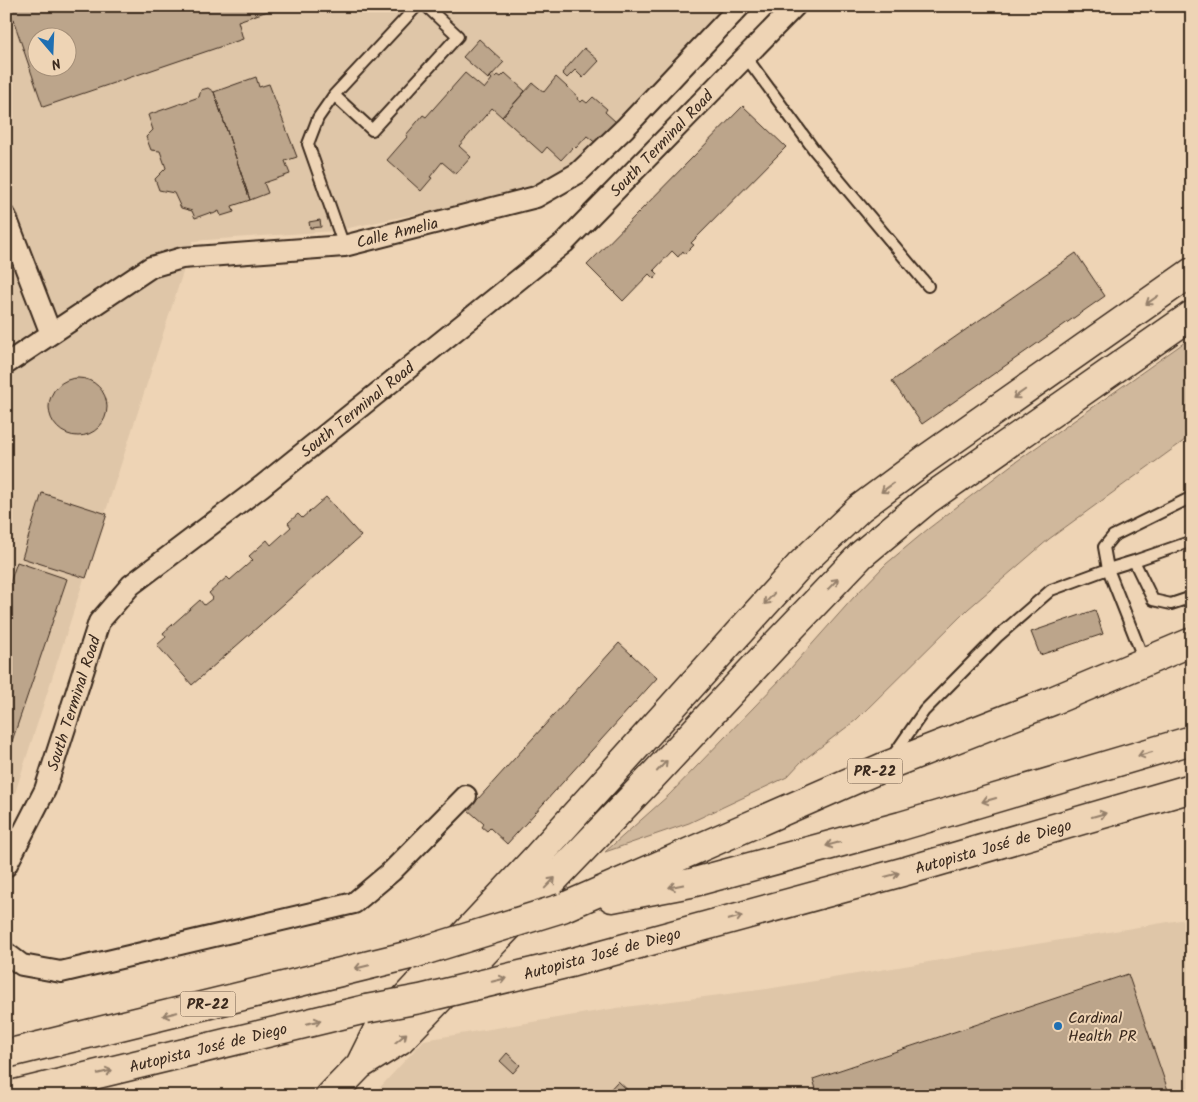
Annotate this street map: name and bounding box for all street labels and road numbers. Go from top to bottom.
street label: South Terminal Road [604,84,721,203]
street label: Calle Amelia [354,211,441,256]
street label: South Terminal Road [295,356,421,464]
street label: South Terminal Road [41,632,108,774]
road number: PR-22 [848,758,902,784]
street label: Autopista José de Diego [912,813,1075,882]
street label: Autopista José de Diego [521,921,684,987]
road number: PR-22 [180,992,236,1016]
street label: Autopista José de Diego [127,1017,290,1080]

